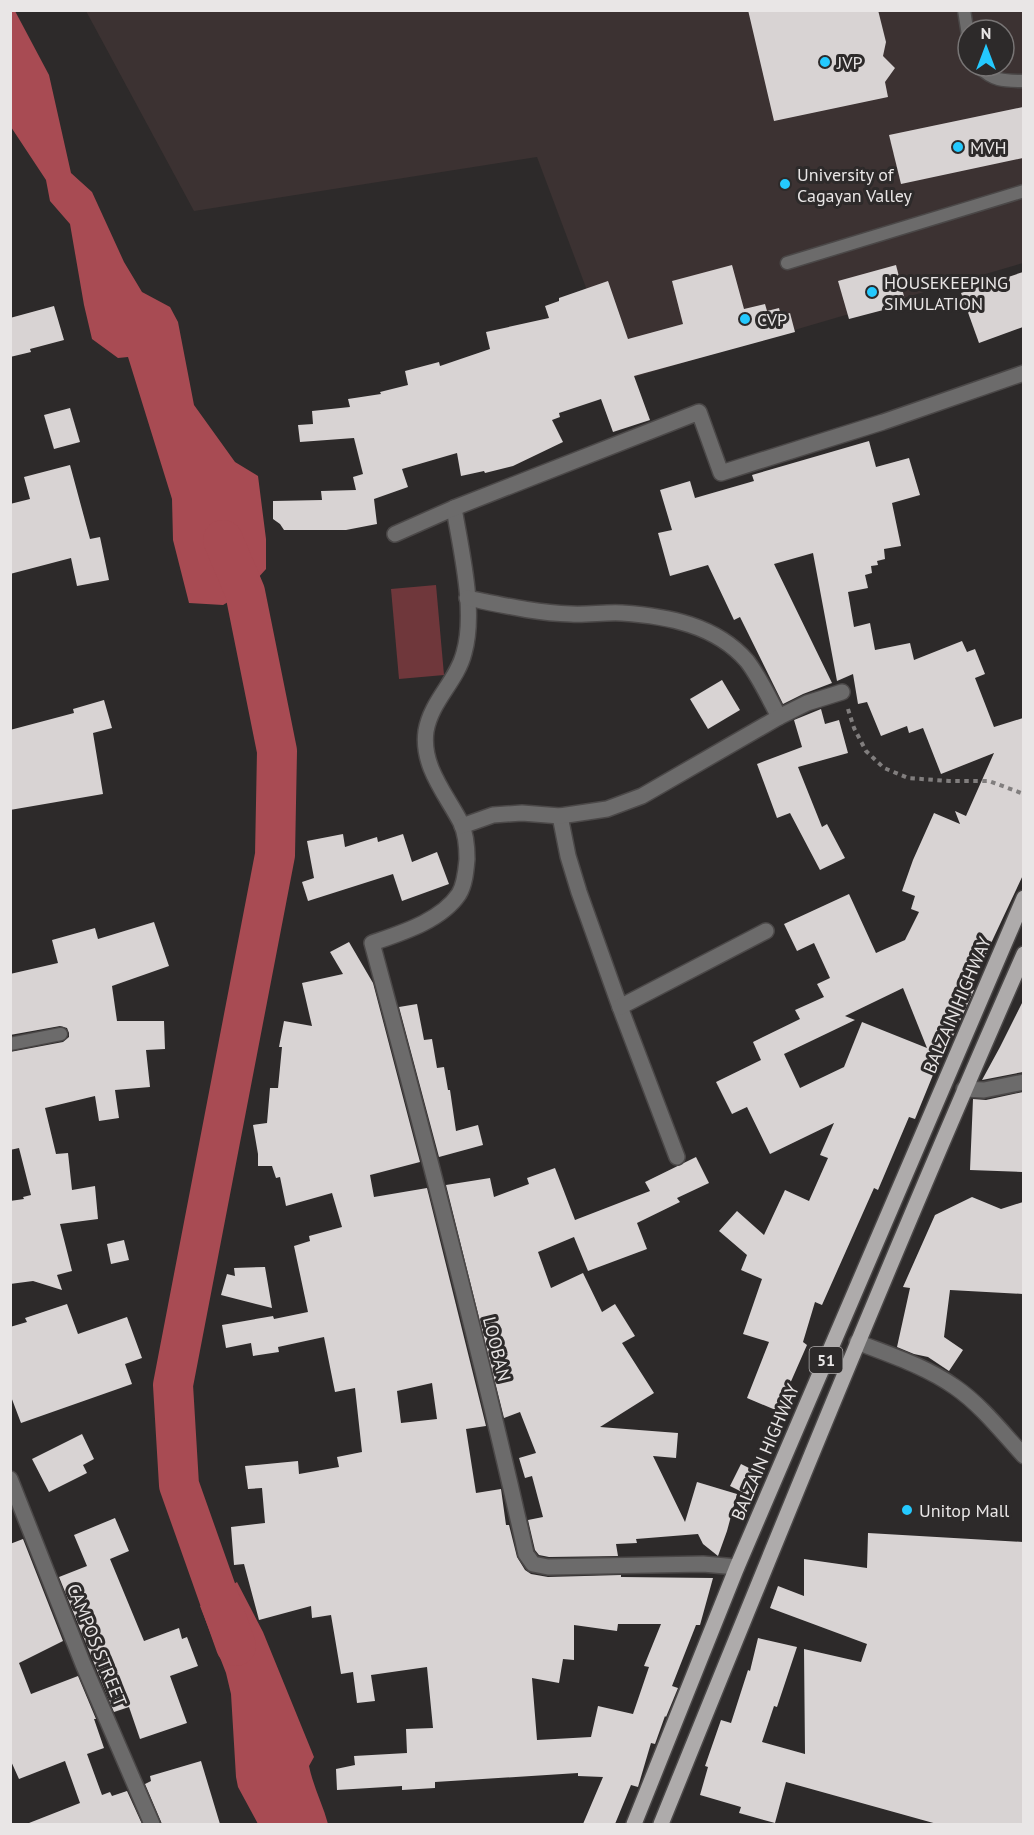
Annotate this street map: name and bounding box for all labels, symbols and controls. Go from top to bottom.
north arrow [956,18,1016,78]
text: N [981,23,991,43]
place label: JVP [836,51,863,74]
marker: JVP [818,55,832,69]
place label: MVH [970,136,1007,159]
marker: MVH [951,140,965,154]
place label: University of Cagayan Valley [797,163,912,207]
marker: University of Cagayan Valley [778,177,792,191]
place label: HOUSEKEEPING SIMULATION [884,271,1008,315]
marker: HOUSEKEEPING SIMULATION [865,285,879,299]
place label: CVP [757,308,787,331]
marker: CVP [738,312,752,326]
street label: BALZAIN HIGHWAY [918,933,996,1077]
street label: LOOBAN [478,1314,516,1384]
road number: 51 [810,1347,842,1373]
street label: BALZAIN HIGHWAY [726,1380,804,1524]
place label: Unitop Mall [919,1499,1010,1522]
marker: Unitop Mall [900,1503,914,1517]
street label: CAMPOS STREET [62,1580,132,1710]

